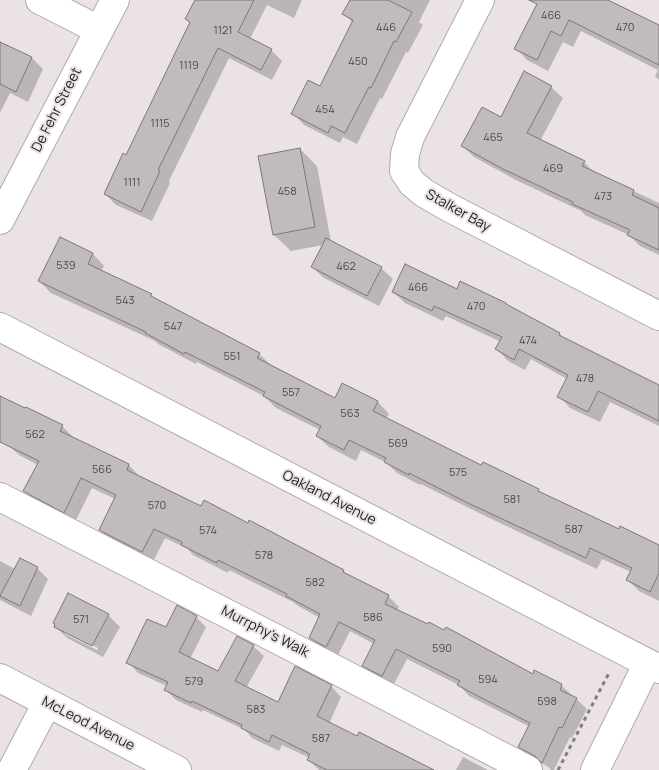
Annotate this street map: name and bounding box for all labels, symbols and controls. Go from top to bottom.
house number: 466 [541,9,561,23]
house number: 446 [376,21,396,35]
house number: 470 [616,21,634,35]
house number: 1121 [213,24,233,38]
house number: 450 [348,55,368,69]
house number: 1119 [179,59,199,73]
street label: De Fehr Street [28,65,86,155]
house number: 454 [315,103,335,117]
house number: 1115 [150,117,170,131]
house number: 465 [483,131,503,145]
house number: 469 [543,162,563,176]
house number: 1111 [123,176,141,190]
house number: 458 [277,185,297,199]
street label: Stalker Bay [423,186,493,236]
house number: 473 [594,190,612,204]
house number: 539 [56,259,76,273]
house number: 462 [336,260,356,274]
house number: 466 [408,281,428,295]
house number: 543 [116,294,134,308]
house number: 470 [467,300,485,314]
house number: 547 [164,320,182,334]
house number: 474 [519,334,537,348]
house number: 551 [224,350,240,364]
house number: 478 [576,372,594,386]
house number: 557 [282,386,300,400]
house number: 563 [340,407,360,421]
house number: 562 [25,428,45,442]
house number: 569 [388,437,408,451]
house number: 566 [92,463,112,477]
house number: 575 [449,466,467,480]
street label: Oakland Avenue [279,467,379,529]
house number: 581 [503,493,521,507]
house number: 570 [148,499,166,513]
house number: 587 [565,523,583,537]
house number: 574 [199,524,217,538]
house number: 578 [255,549,273,563]
house number: 582 [305,576,325,590]
street label: Murrphy's Walk [218,603,312,661]
house number: 586 [363,611,383,625]
house number: 571 [73,613,89,627]
house number: 590 [432,642,452,656]
house number: 594 [478,673,498,687]
house number: 579 [185,675,203,689]
street label: McLeod Avenue [39,693,137,755]
house number: 598 [537,695,557,709]
house number: 583 [247,703,265,717]
house number: 587 [312,732,330,746]

